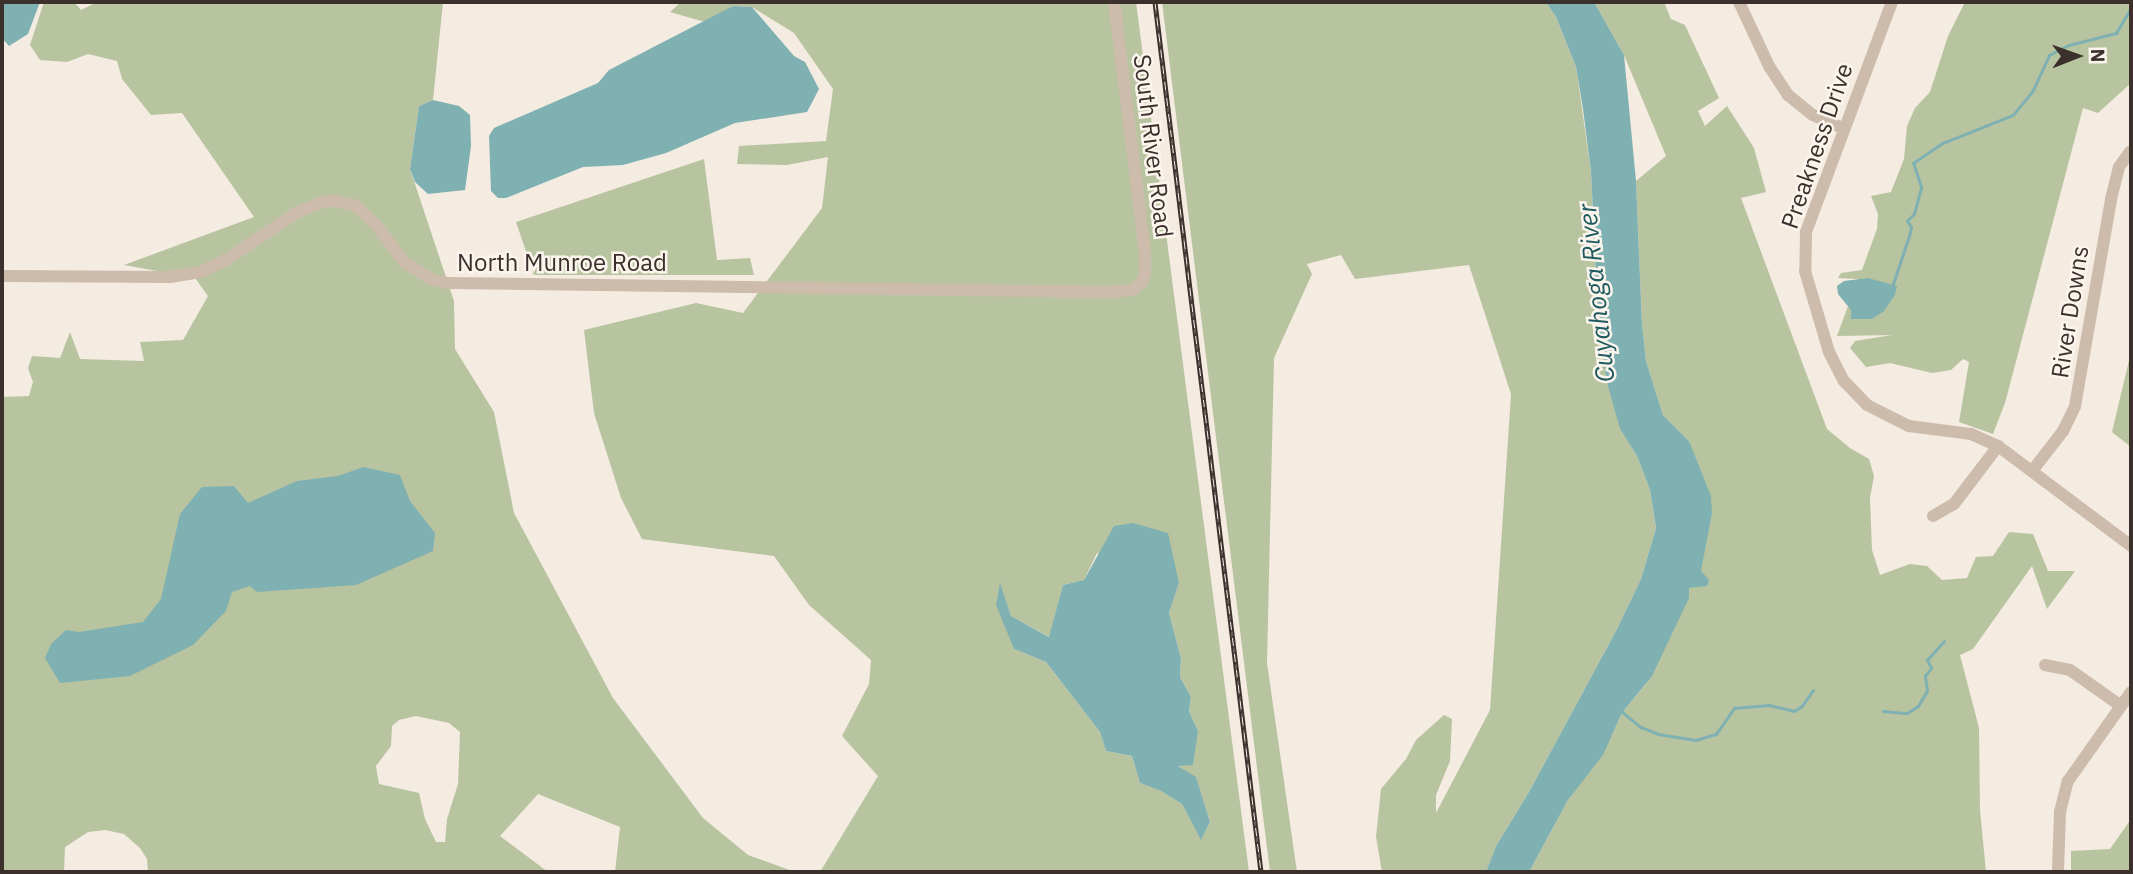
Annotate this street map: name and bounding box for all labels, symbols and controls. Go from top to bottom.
north arrow [2042,21,2112,91]
text: N [2086,49,2110,63]
street label: South River Road [1127,53,1179,239]
street label: Preakness Drive [1775,60,1859,232]
water label: Cuyahoga River [1571,202,1621,384]
street label: River Downs [2045,244,2095,380]
street label: North Munroe Road [457,249,667,277]

